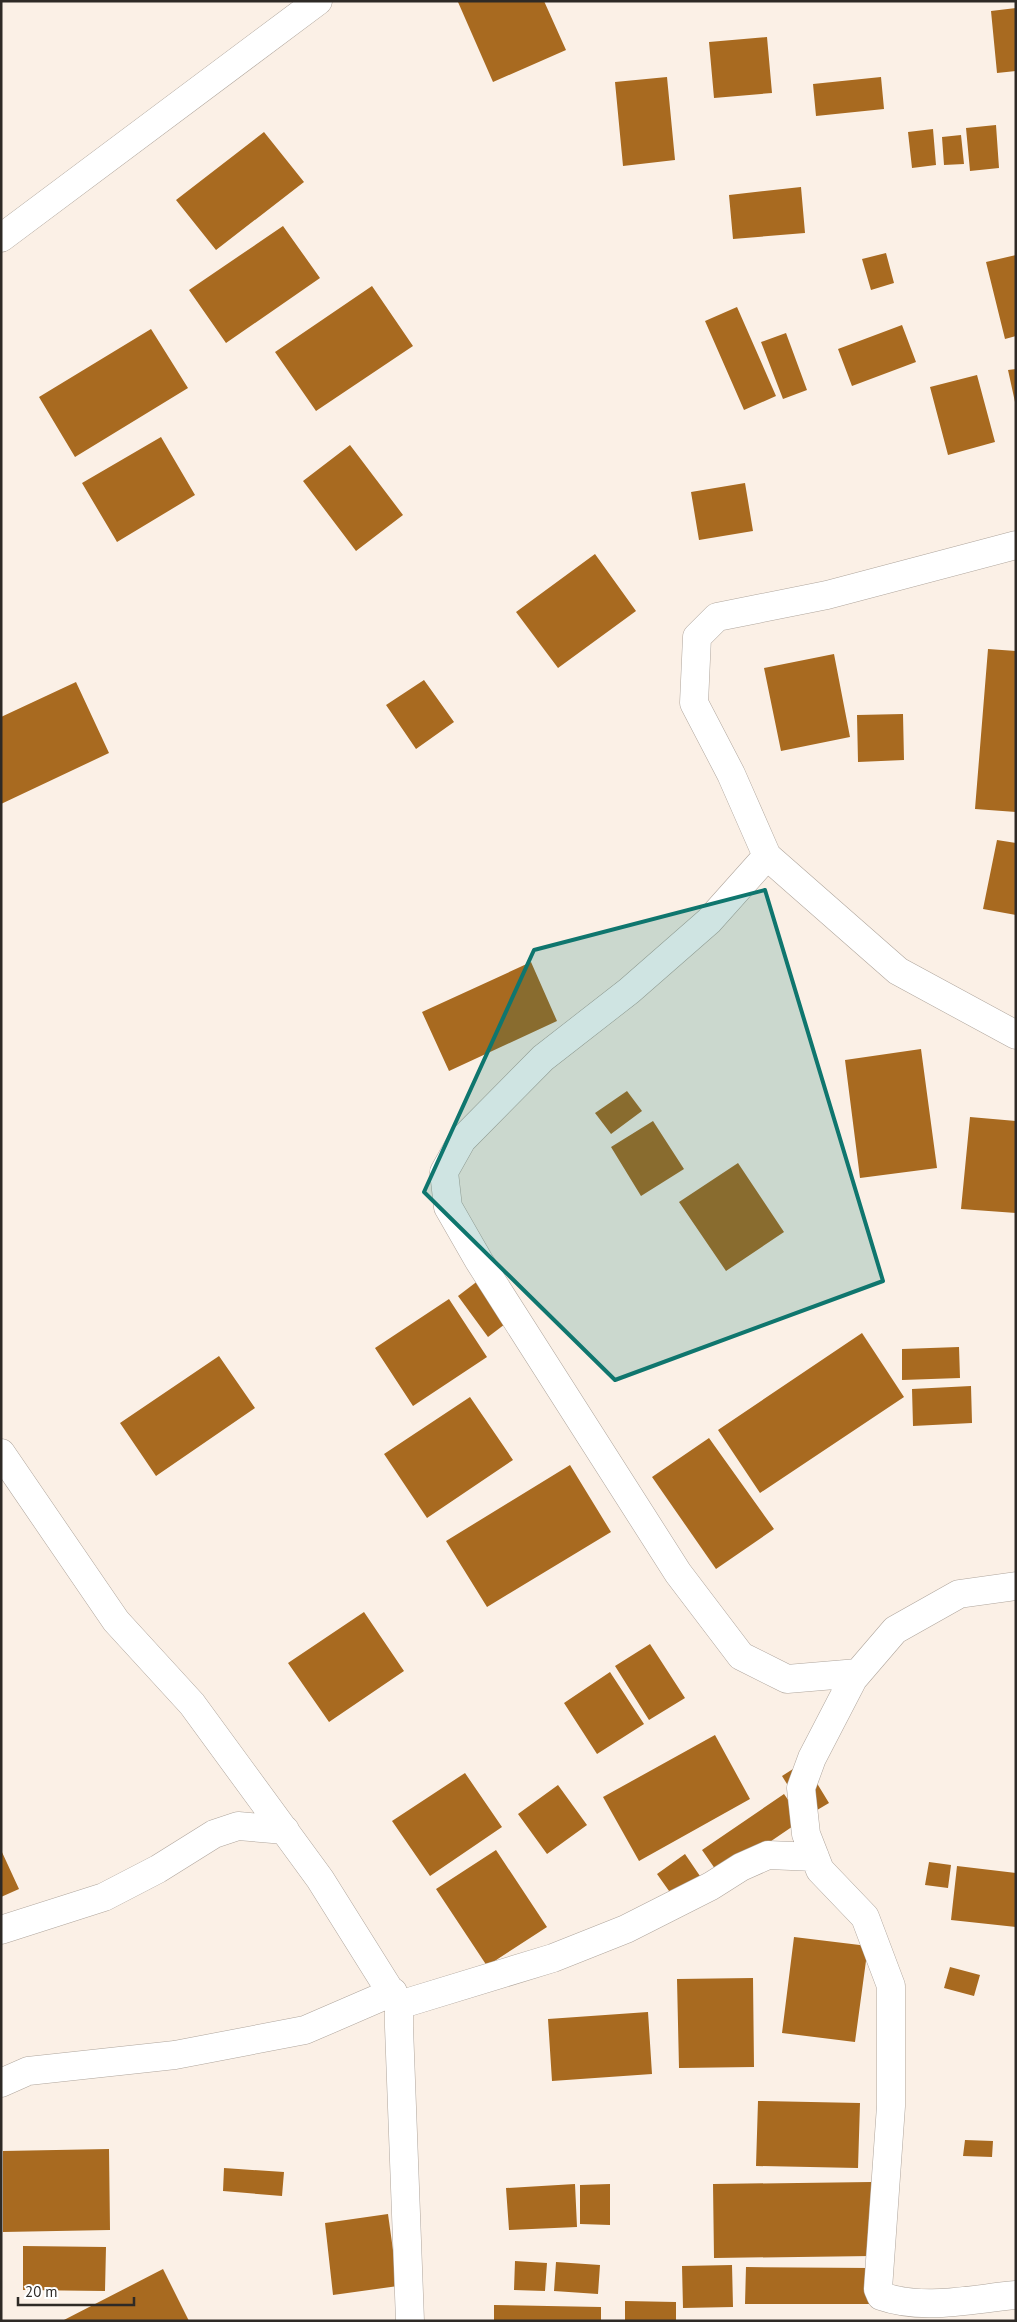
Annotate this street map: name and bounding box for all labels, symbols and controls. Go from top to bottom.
scale bar [18,2274,134,2306]
text: 20 m [25,2282,58,2301]

